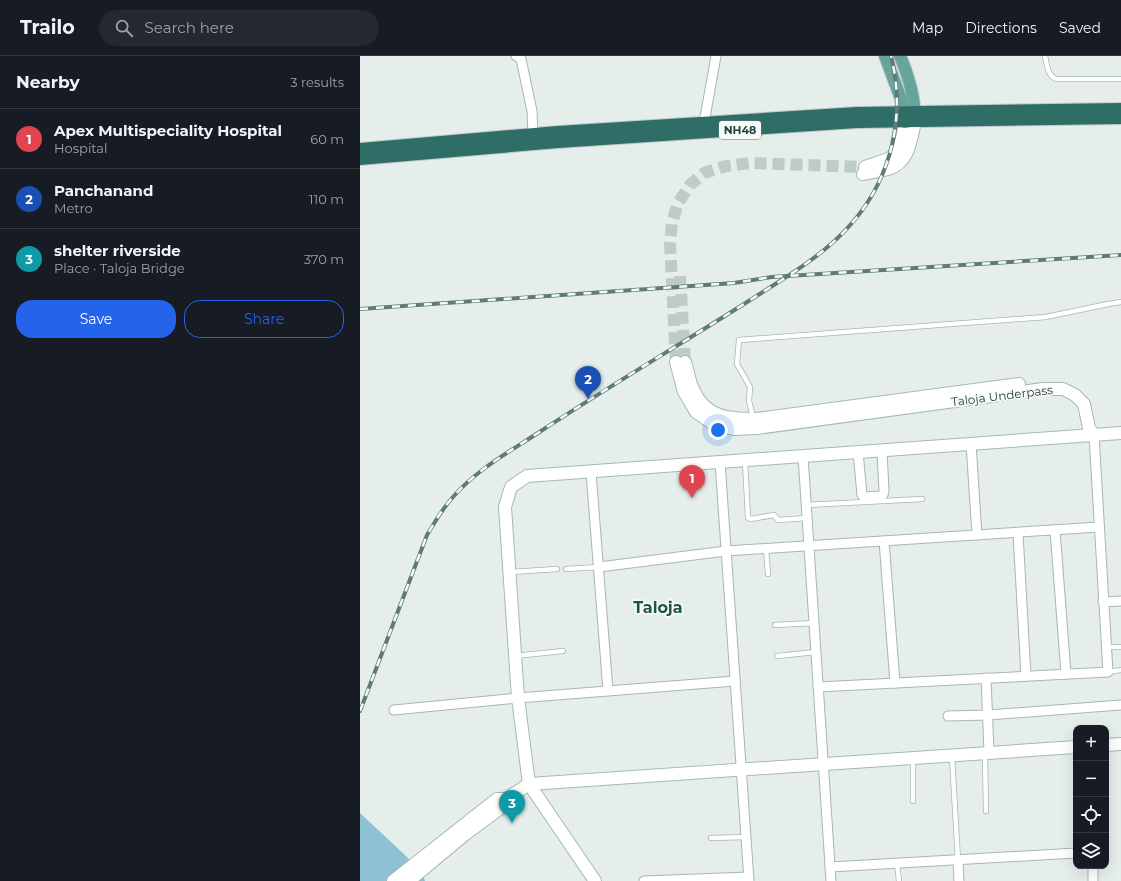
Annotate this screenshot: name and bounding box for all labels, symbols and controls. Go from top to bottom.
search box [99,10,379,46]
text: Trailo [20,16,75,39]
icon: search [113,17,135,39]
text: Search here [145,18,234,37]
text: Map [912,19,943,37]
text: Directions [965,19,1037,37]
text: Saved [1059,19,1101,37]
text: Nearby [16,72,80,92]
text: 3 results [290,74,344,90]
text: Apex Multispeciality Hospital [54,121,282,140]
road number: NH48 [719,121,761,139]
text: 1 [26,131,32,147]
text: 60 m [310,131,344,147]
text: Hospital [54,140,107,156]
text: Panchanand [54,181,153,200]
text: 2 [25,191,33,207]
text: 110 m [309,191,344,207]
text: Metro [54,200,93,216]
text: shelter riverside [54,241,181,260]
text: 3 [25,251,33,267]
text: 370 m [304,251,344,267]
text: Place · Taloja Bridge [54,260,185,276]
button: Save [16,300,176,338]
button: Share [184,300,344,338]
pin: 2 [575,366,601,399]
street label: Taloja Underpass [950,382,1054,409]
your location [708,420,728,440]
pin: 1 [679,465,705,498]
district label: Taloja [633,598,683,617]
map controls [1073,725,1109,869]
button: + [1073,725,1109,761]
button: − [1073,761,1109,797]
pin: 3 [499,790,525,823]
button: locate [1073,797,1109,833]
button: layers [1073,833,1109,869]

